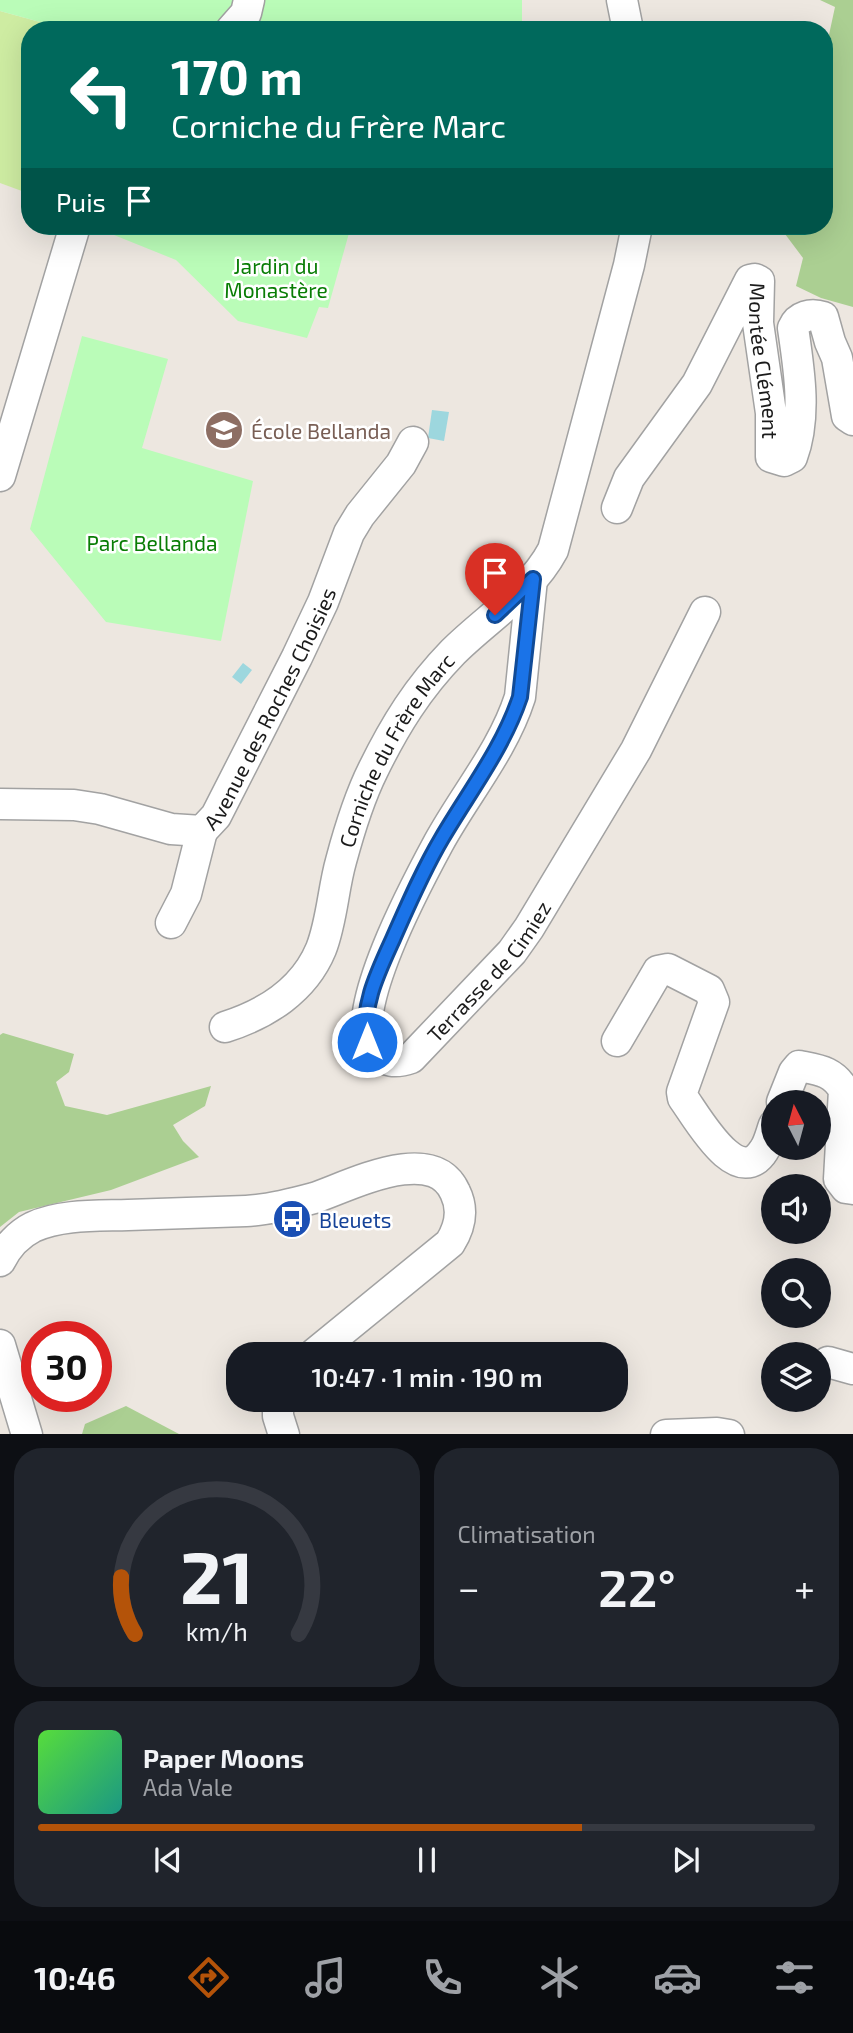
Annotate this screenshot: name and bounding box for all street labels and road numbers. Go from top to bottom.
street label: Montée Clément [745,282,784,439]
street label: Avenue des Roches Choisies [198,584,340,834]
street label: Corniche du Frère Marc [333,647,459,850]
street label: Terrasse de Cimiez [421,896,555,1046]

